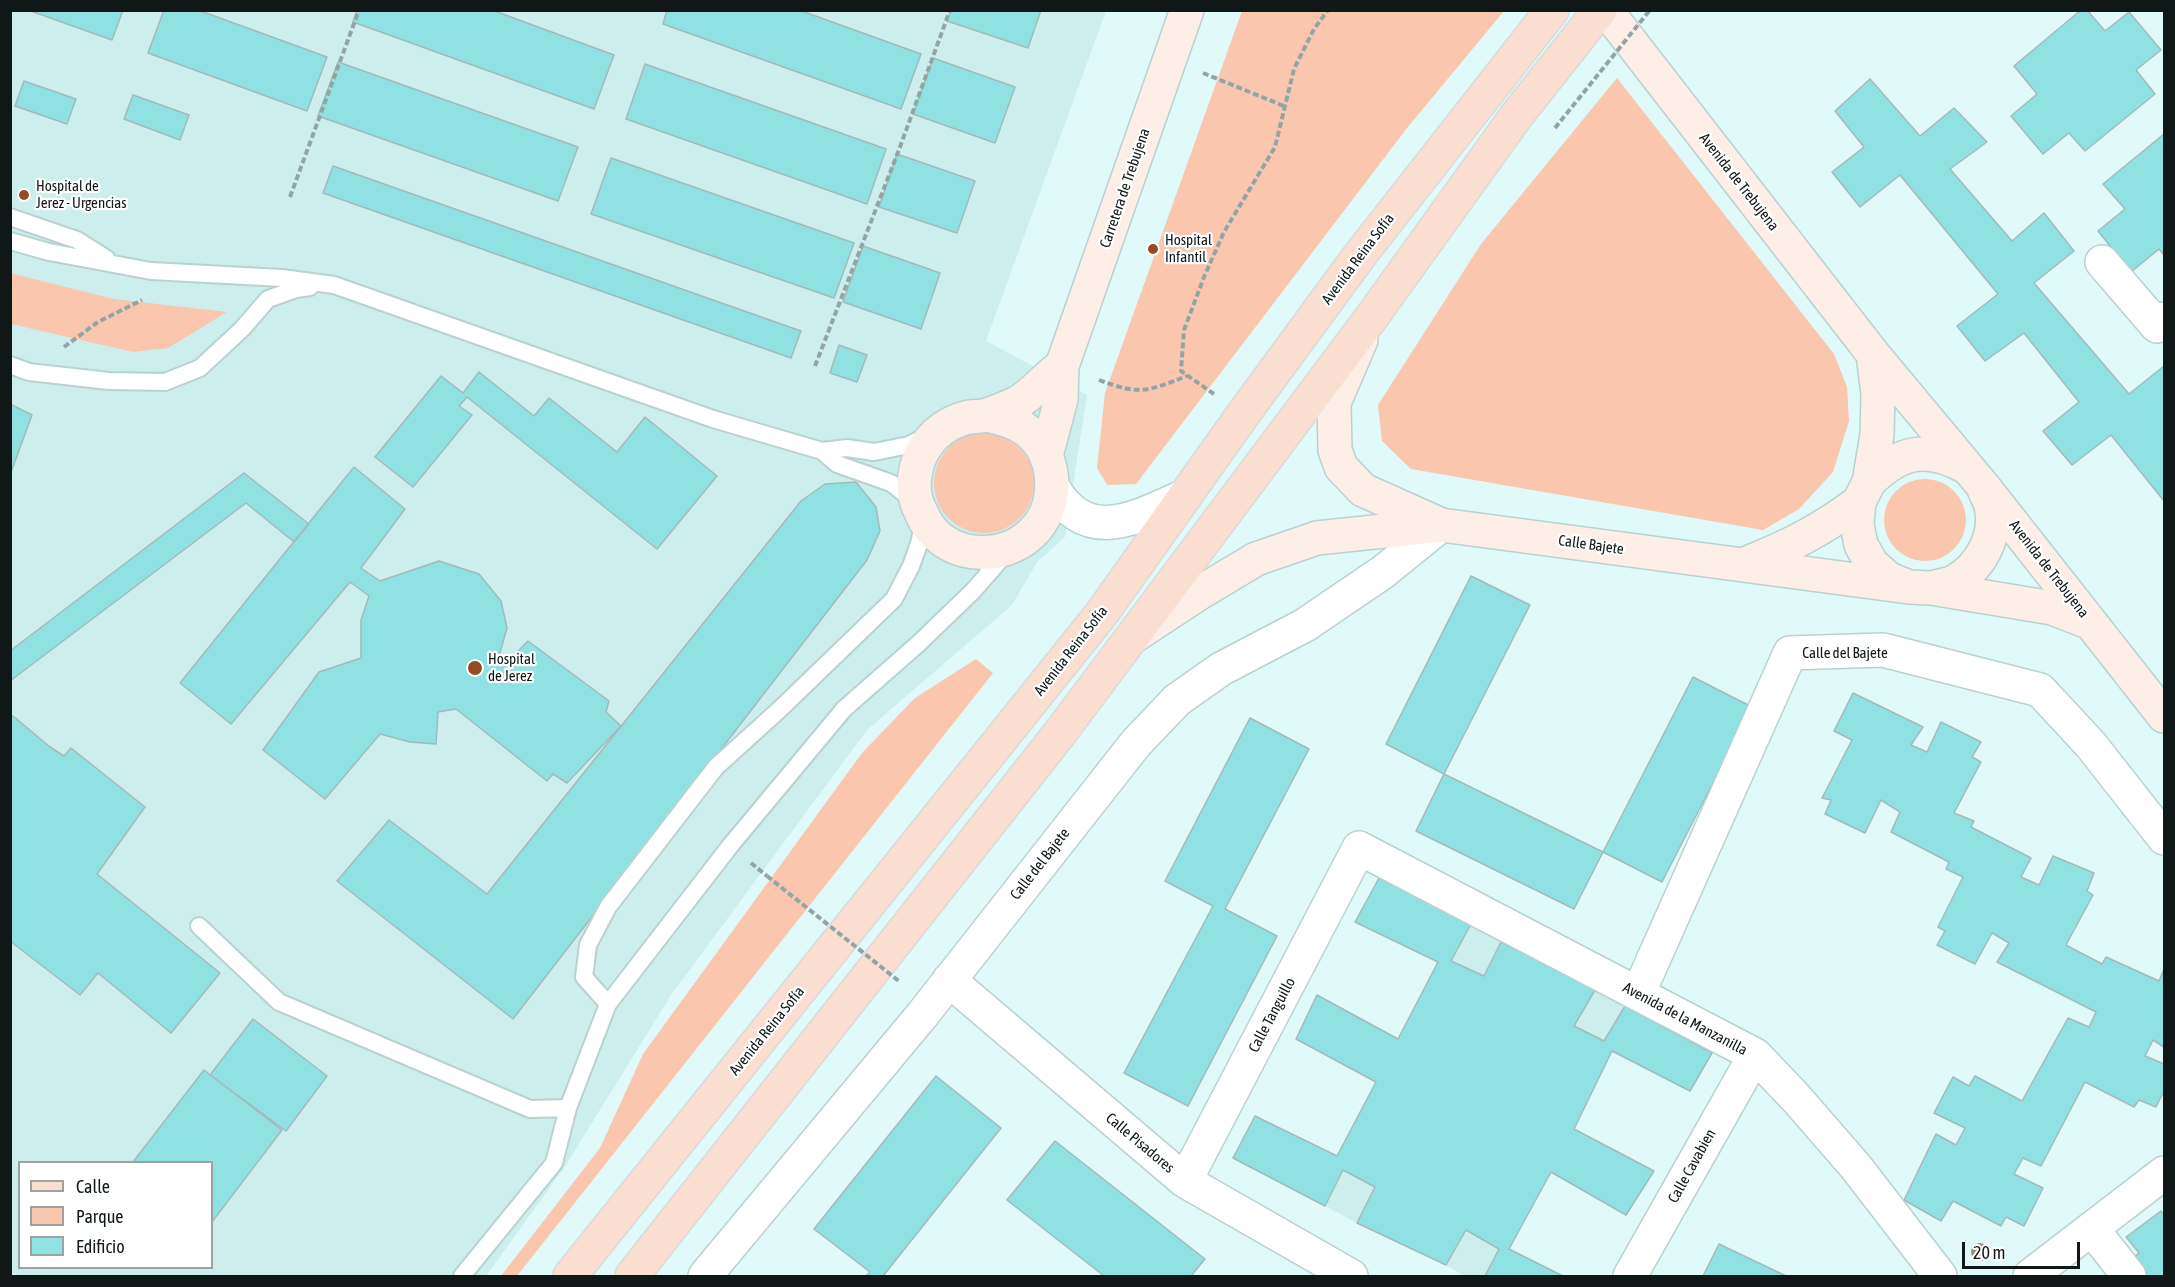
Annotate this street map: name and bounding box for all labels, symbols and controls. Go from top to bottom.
street label: Carretera de Trebujena [1096,126,1154,250]
street label: Avenida de Trebujena [1695,130,1783,234]
place label: Hospital de Jerez - Urgencias [36,177,126,212]
marker: Hospital de Jerez - Urgencias [17,188,31,202]
street label: Avenida Reina Sofía [1318,210,1398,308]
place label: Hospital Infantil [1165,231,1212,266]
marker: Hospital Infantil [1146,242,1160,256]
street label: Avenida de Trebujena [2005,517,2093,621]
street label: Calle Bajete [1557,532,1625,558]
street label: Avenida Reina Sofía [1030,602,1112,700]
street label: Calle del Bajete [1802,644,1888,662]
place label: Hospital de Jerez [488,650,535,685]
marker: Hospital de Jerez [466,659,484,677]
street label: Calle del Bajete [1007,825,1073,903]
street label: Calle Tanguillo [1245,974,1299,1056]
street label: Avenida de la Manzanilla [1620,979,1750,1059]
street label: Avenida Reina Sofía [726,983,808,1079]
street label: Calle Pisadores [1102,1109,1178,1177]
street label: Calle Cavabien [1664,1126,1720,1206]
legend [18,1161,213,1269]
text: Calle [76,1176,110,1197]
text: Parque [76,1206,124,1227]
scale bar [1965,1230,2084,1268]
text: Edificio [76,1236,125,1257]
text: 20 m [1973,1242,2005,1263]

